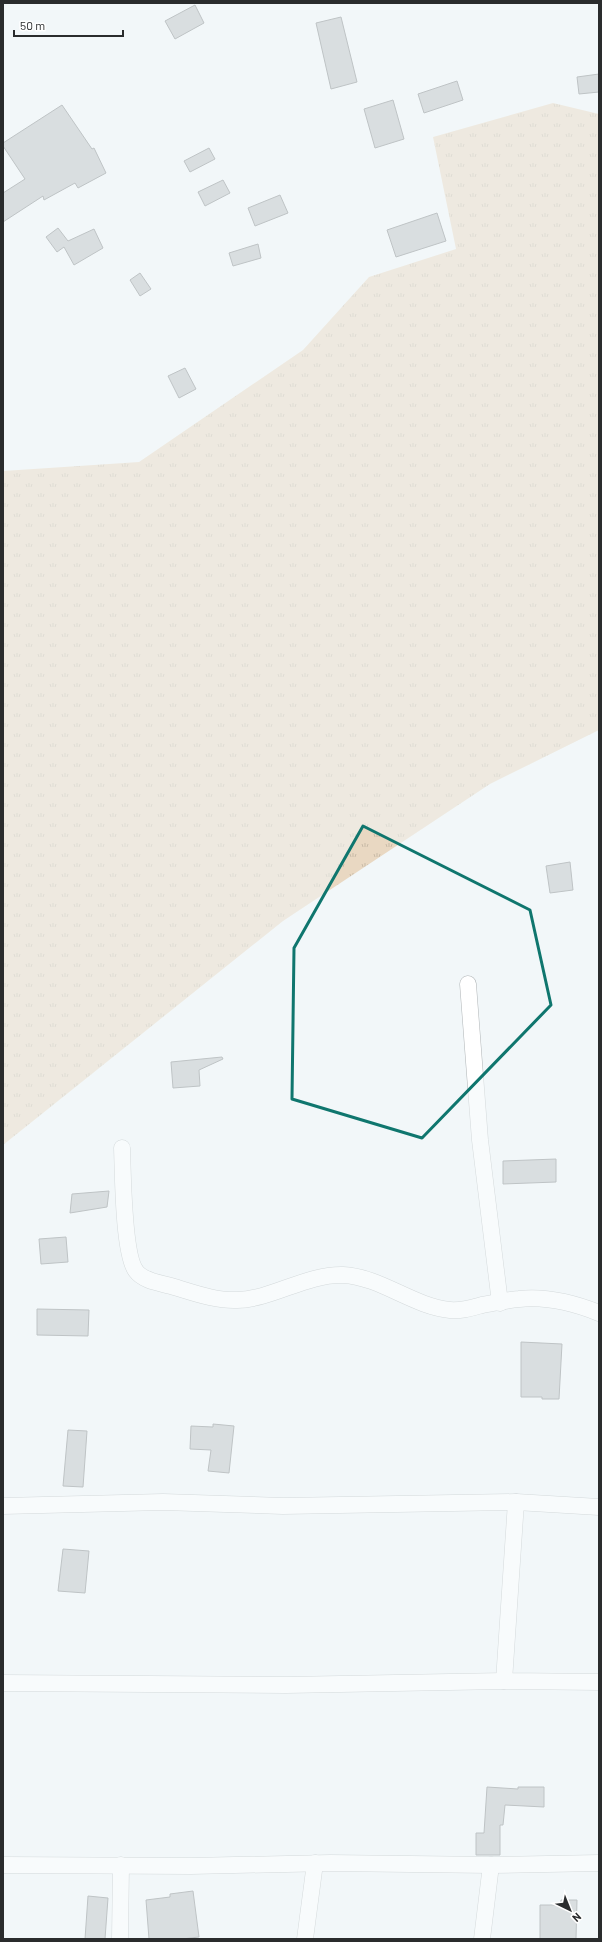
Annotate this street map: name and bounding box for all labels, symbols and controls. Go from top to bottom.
scale bar [14,12,123,38]
text: 50 m [20,18,45,32]
north arrow [550,1890,590,1930]
text: N [570,1910,584,1925]

